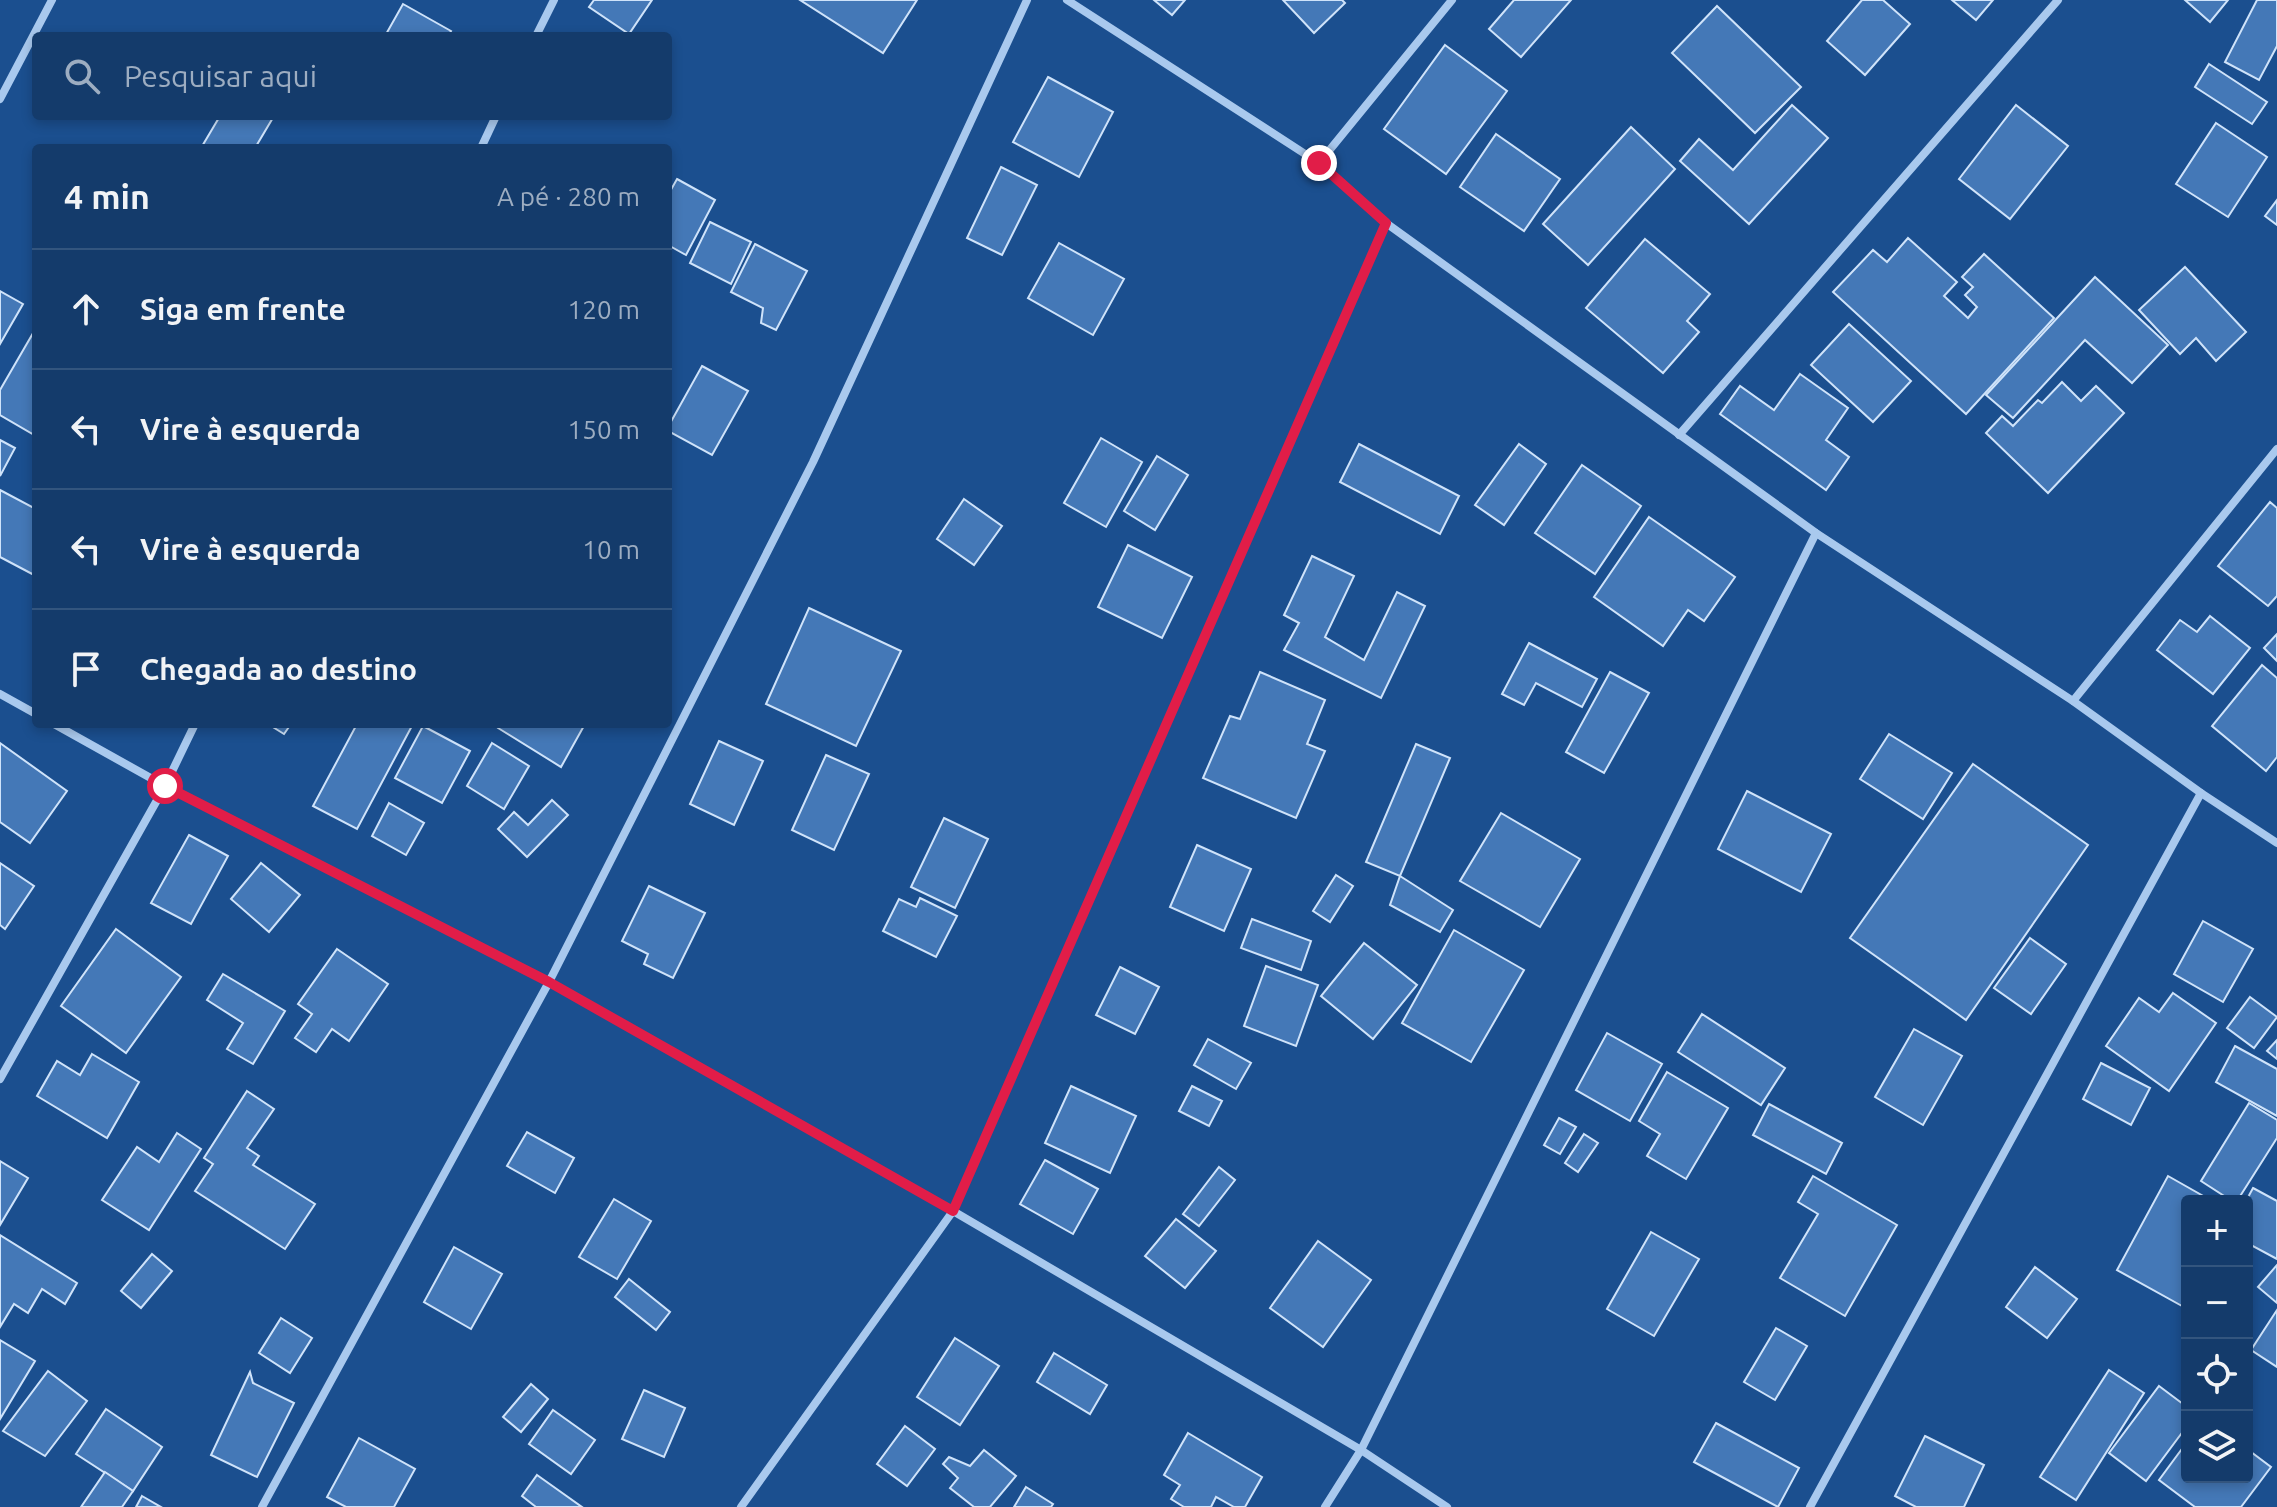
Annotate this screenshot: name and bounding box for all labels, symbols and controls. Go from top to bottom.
search box [32,32,672,120]
icon: search [60,54,104,98]
text: Pesquisar aqui [124,59,317,93]
route end [1301,145,1337,181]
text: 4 min [64,177,150,215]
text: A pé · 280 m [497,182,640,211]
icon: ahead [64,287,108,331]
text: Siga em frente [140,292,346,326]
text: 120 m [568,295,640,324]
icon: left [64,407,108,451]
text: Vire à esquerda [140,412,361,446]
text: 150 m [568,415,640,444]
icon: left [64,527,108,571]
text: Vire à esquerda [140,532,361,566]
text: 10 m [582,535,640,564]
icon: arrive [64,647,108,691]
text: Chegada ao destino [140,652,417,686]
route start [147,768,183,804]
map controls [2181,1195,2253,1483]
button: + [2181,1195,2253,1267]
button: − [2181,1267,2253,1339]
button: locate [2181,1339,2253,1411]
button: layers [2181,1411,2253,1483]

